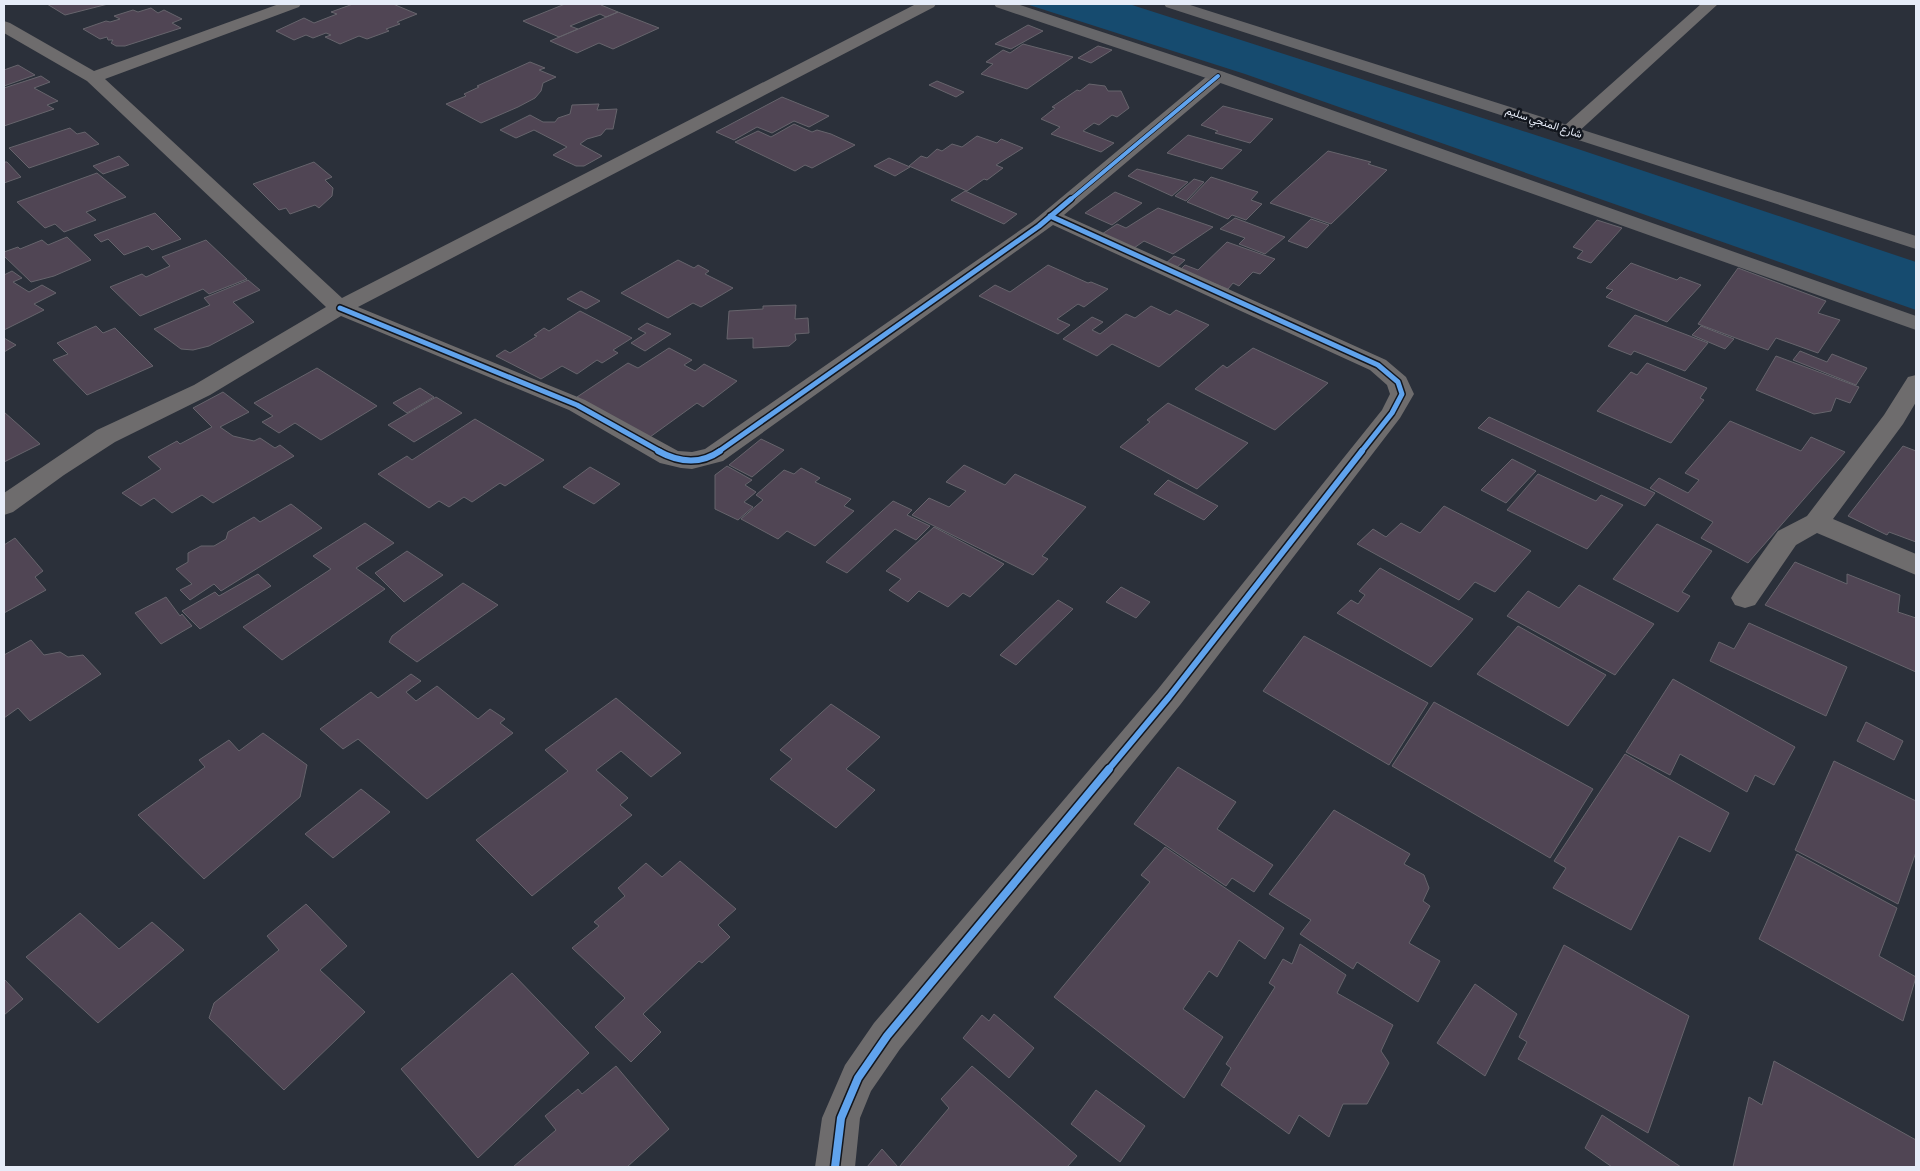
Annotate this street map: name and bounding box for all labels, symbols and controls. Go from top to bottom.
street label: شارع المنجي سليم [1503,103,1584,144]

